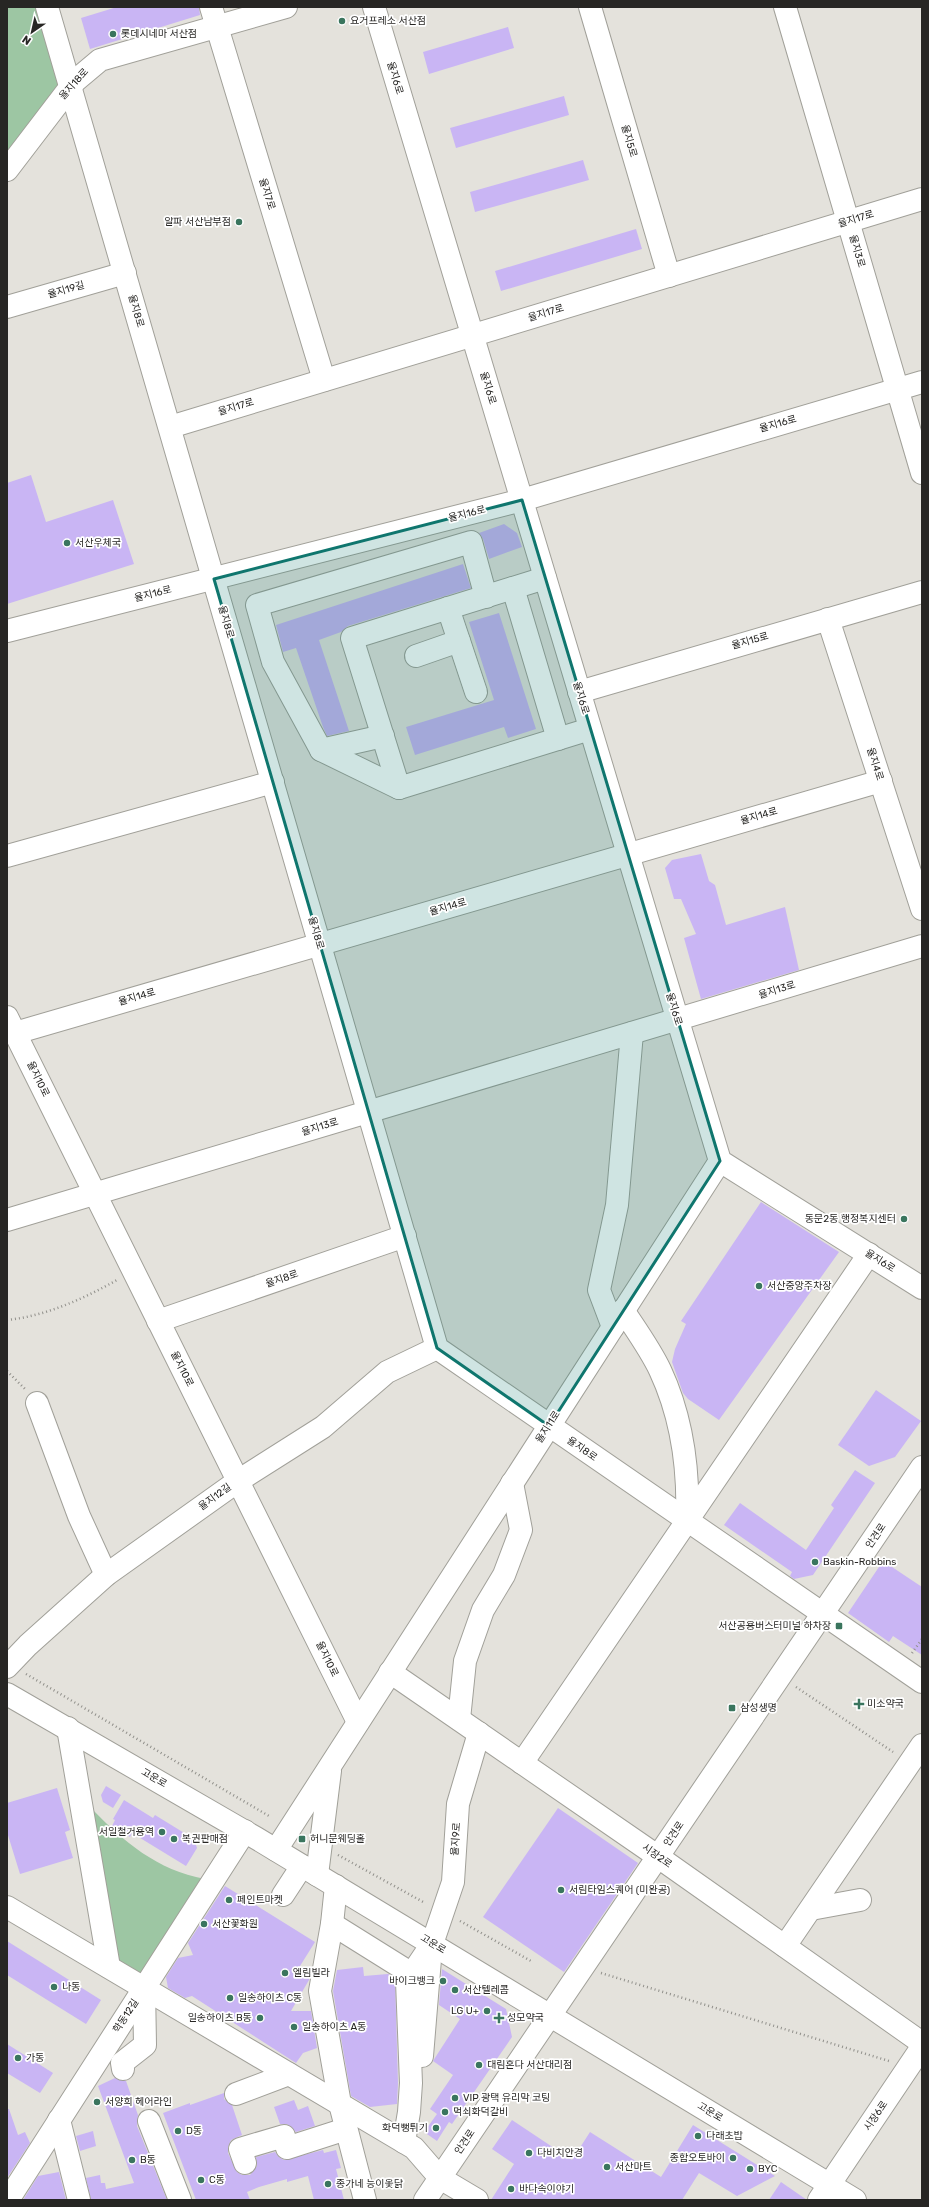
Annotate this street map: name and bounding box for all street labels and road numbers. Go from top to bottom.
street label: 율지6로 [384,60,406,96]
street label: 율지18로 [57,66,91,102]
street label: 율지5로 [619,123,639,159]
street label: 율지7로 [256,177,278,211]
street label: 율지17로 [837,208,875,230]
street label: 율지3로 [847,233,867,269]
street label: 율지19길 [46,279,86,301]
street label: 율지8로 [126,293,146,329]
street label: 율지17로 [527,302,565,324]
street label: 율지6로 [477,370,499,406]
street label: 율지17로 [217,396,255,418]
street label: 율지16로 [758,413,798,435]
street label: 율지16로 [447,504,487,524]
street label: 율지16로 [133,584,173,604]
street label: 율지8로 [216,604,236,640]
street label: 율지15로 [730,630,770,652]
street label: 율지6로 [570,680,592,716]
street label: 율지4로 [864,746,886,782]
street label: 율지14로 [739,805,779,827]
street label: 율지14로 [428,896,468,918]
street label: 율지8로 [306,915,326,951]
street label: 율지13로 [757,979,797,1001]
street label: 율지14로 [117,986,157,1008]
street label: 율지6로 [663,991,685,1027]
street label: 율지10로 [24,1059,52,1099]
street label: 율지13로 [300,1116,340,1138]
street label: 율지6로 [863,1247,897,1275]
street label: 율지8로 [264,1268,300,1290]
street label: 율지10로 [168,1349,196,1389]
street label: 율지11로 [533,1409,563,1445]
street label: 율지8로 [565,1434,599,1464]
street label: 율지12길 [196,1481,234,1513]
street label: 안견로 [863,1521,889,1551]
street label: 율지10로 [313,1639,341,1679]
street label: 고운로 [139,1766,169,1790]
street label: 안견로 [661,1819,687,1849]
street label: 율지9로 [449,1822,463,1856]
street label: 시장2로 [640,1841,674,1871]
street label: 고운로 [418,1932,448,1956]
street label: 학동12길 [111,1997,141,2035]
street label: 시장6로 [862,2099,890,2133]
street label: 고운로 [695,2100,725,2124]
street label: 안견로 [452,2127,478,2157]

